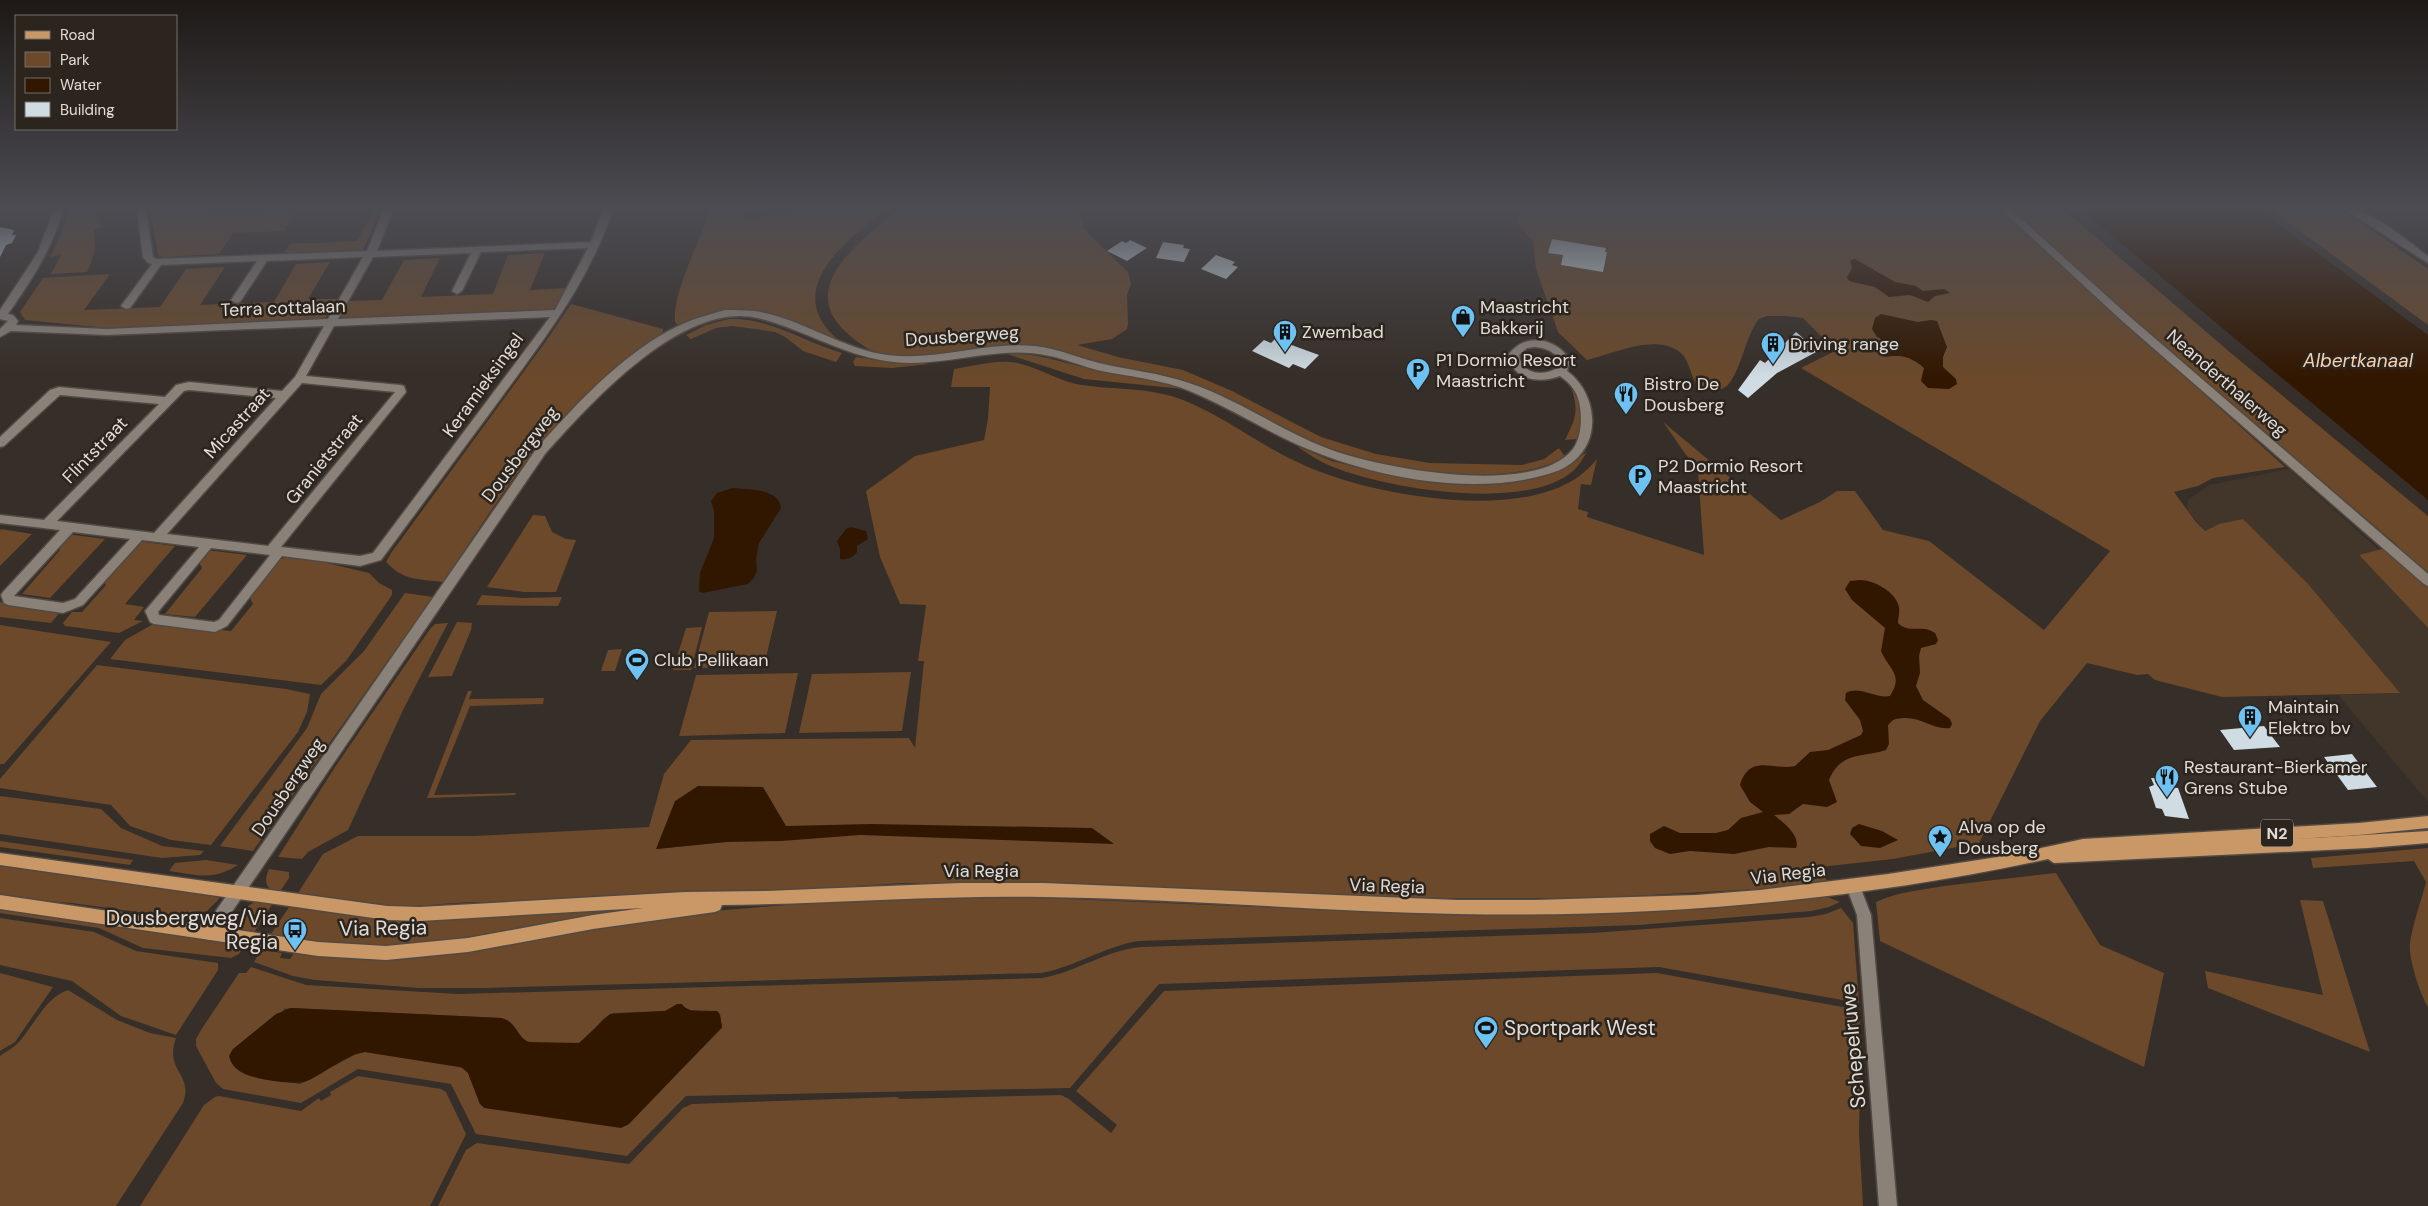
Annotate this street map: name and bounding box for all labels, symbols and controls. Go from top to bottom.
legend [15,15,178,130]
text: Road [60,25,95,45]
text: Park [60,50,90,70]
text: Water [60,75,102,95]
text: Building [60,100,115,120]
street label: Terra cottalaan [220,294,346,322]
place label: Maastricht Bakkerij [1480,295,1569,340]
shop icon: Maastricht Bakkerij [1450,304,1476,338]
building icon: Zwembad [1272,319,1298,353]
street label: Dousbergweg [904,320,1020,352]
place label: Zwembad [1302,320,1384,344]
street label: Neanderthalerweg [2162,324,2292,442]
street label: Keramieksingel [437,328,529,442]
building icon: Driving range [1760,331,1786,365]
place label: Driving range [1790,332,1899,356]
place label: P1 Dormio Resort Maastricht [1436,348,1576,393]
water label: Albertkanaal [2302,348,2414,373]
parking icon: P1 Dormio Resort Maastricht [1405,357,1431,391]
place label: Bistro De Dousberg [1644,372,1724,417]
restaurant icon: Bistro De Dousberg [1613,381,1639,415]
street label: Micastraat [199,382,275,464]
street label: Dousbergweg [476,401,564,507]
street label: Granietstraat [280,409,368,509]
street label: Flintstraat [57,411,133,489]
place label: P2 Dormio Resort Maastricht [1658,454,1803,499]
parking icon: P2 Dormio Resort Maastricht [1627,463,1653,497]
sports icon: Club Pellikaan [624,647,650,681]
place label: Club Pellikaan [654,648,769,672]
place label: Maintain Elektro bv [2268,695,2351,740]
building icon: Maintain Elektro bv [2237,704,2263,738]
street label: Dousbergweg [246,733,330,841]
place label: Restaurant-Bierkamer Grens Stube [2184,755,2368,800]
restaurant icon: Restaurant-Bierkamer Grens Stube [2154,764,2180,798]
place label: Alva op de Dousberg [1958,815,2046,860]
road number: N2 [2261,820,2293,846]
place icon: Alva op de Dousberg [1927,824,1953,858]
street label: Via Regia [1749,857,1827,891]
street label: Via Regia [943,859,1019,883]
street label: Via Regia [1349,873,1425,899]
place label: Dousbergweg/Via Regia [106,904,278,956]
street label: Via Regia [339,913,427,943]
bus stop icon: Dousbergweg/Via Regia [282,917,308,951]
street label: Schepelruwe [1834,982,1872,1110]
place label: Sportpark West [1504,1014,1656,1042]
sports icon: Sportpark West [1473,1015,1499,1049]

